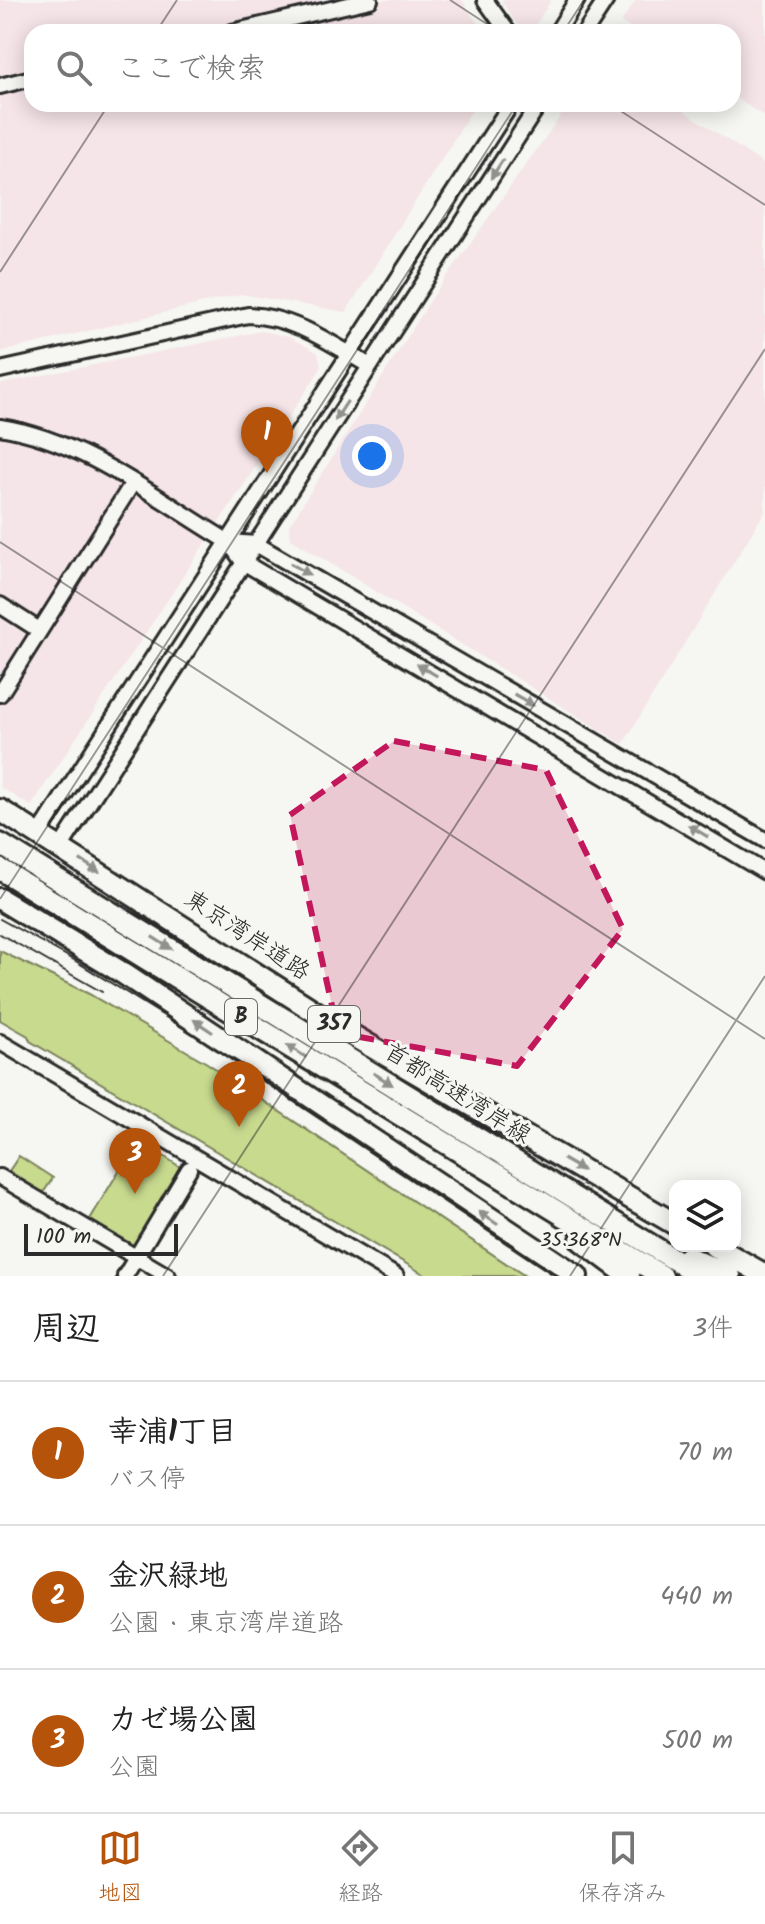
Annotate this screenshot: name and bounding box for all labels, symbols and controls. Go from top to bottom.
search box [24,24,741,112]
icon: search [52,46,96,90]
text: ここで検索 [116,46,266,94]
one-way arrow [489,159,504,180]
one-way arrow [333,401,348,422]
pin: 1 [241,407,293,473]
your location [352,436,392,476]
one-way arrow [289,562,311,576]
one-way arrow [415,663,438,677]
one-way arrow [513,693,536,707]
one-way arrow [687,825,709,839]
one-way arrow [79,859,101,873]
street label: 東京湾岸道路 [176,880,318,992]
one-way arrow [151,935,173,949]
road number: B [225,999,257,1035]
road number: 357 [308,1006,360,1042]
one-way arrow [192,1019,213,1034]
street label: 首都高速湾岸線 [375,1033,539,1155]
one-way arrow [285,1044,307,1058]
pin: 2 [213,1061,265,1127]
one-way arrow [373,1072,394,1087]
pin: 3 [109,1128,161,1194]
one-way arrow [562,1158,584,1172]
map controls [669,1180,741,1252]
button: layers [669,1180,741,1252]
one-way arrow [478,1211,499,1226]
scale bar [24,1220,178,1256]
text: 100 m [36,1220,91,1255]
text: 35.368°N [540,1225,622,1257]
text: 周辺 [32,1303,100,1357]
text: 3件 [692,1308,733,1350]
text: 幸浦1丁目 [108,1409,237,1457]
text: 1 [54,1432,62,1474]
text: 70 m [677,1432,733,1474]
text: バス停 [108,1459,186,1501]
text: 金沢緑地 [108,1553,228,1601]
text: 2 [50,1576,66,1618]
text: 440 m [660,1576,733,1618]
text: 公園 · 東京湾岸道路 [108,1603,343,1645]
text: カゼ場公園 [108,1697,258,1745]
text: 3 [51,1720,65,1762]
text: 500 m [662,1720,733,1762]
text: 公園 [108,1747,160,1789]
tab: 地図 [98,1826,142,1912]
tab: 経路 [338,1826,383,1912]
tab: 保存済み [579,1826,667,1912]

